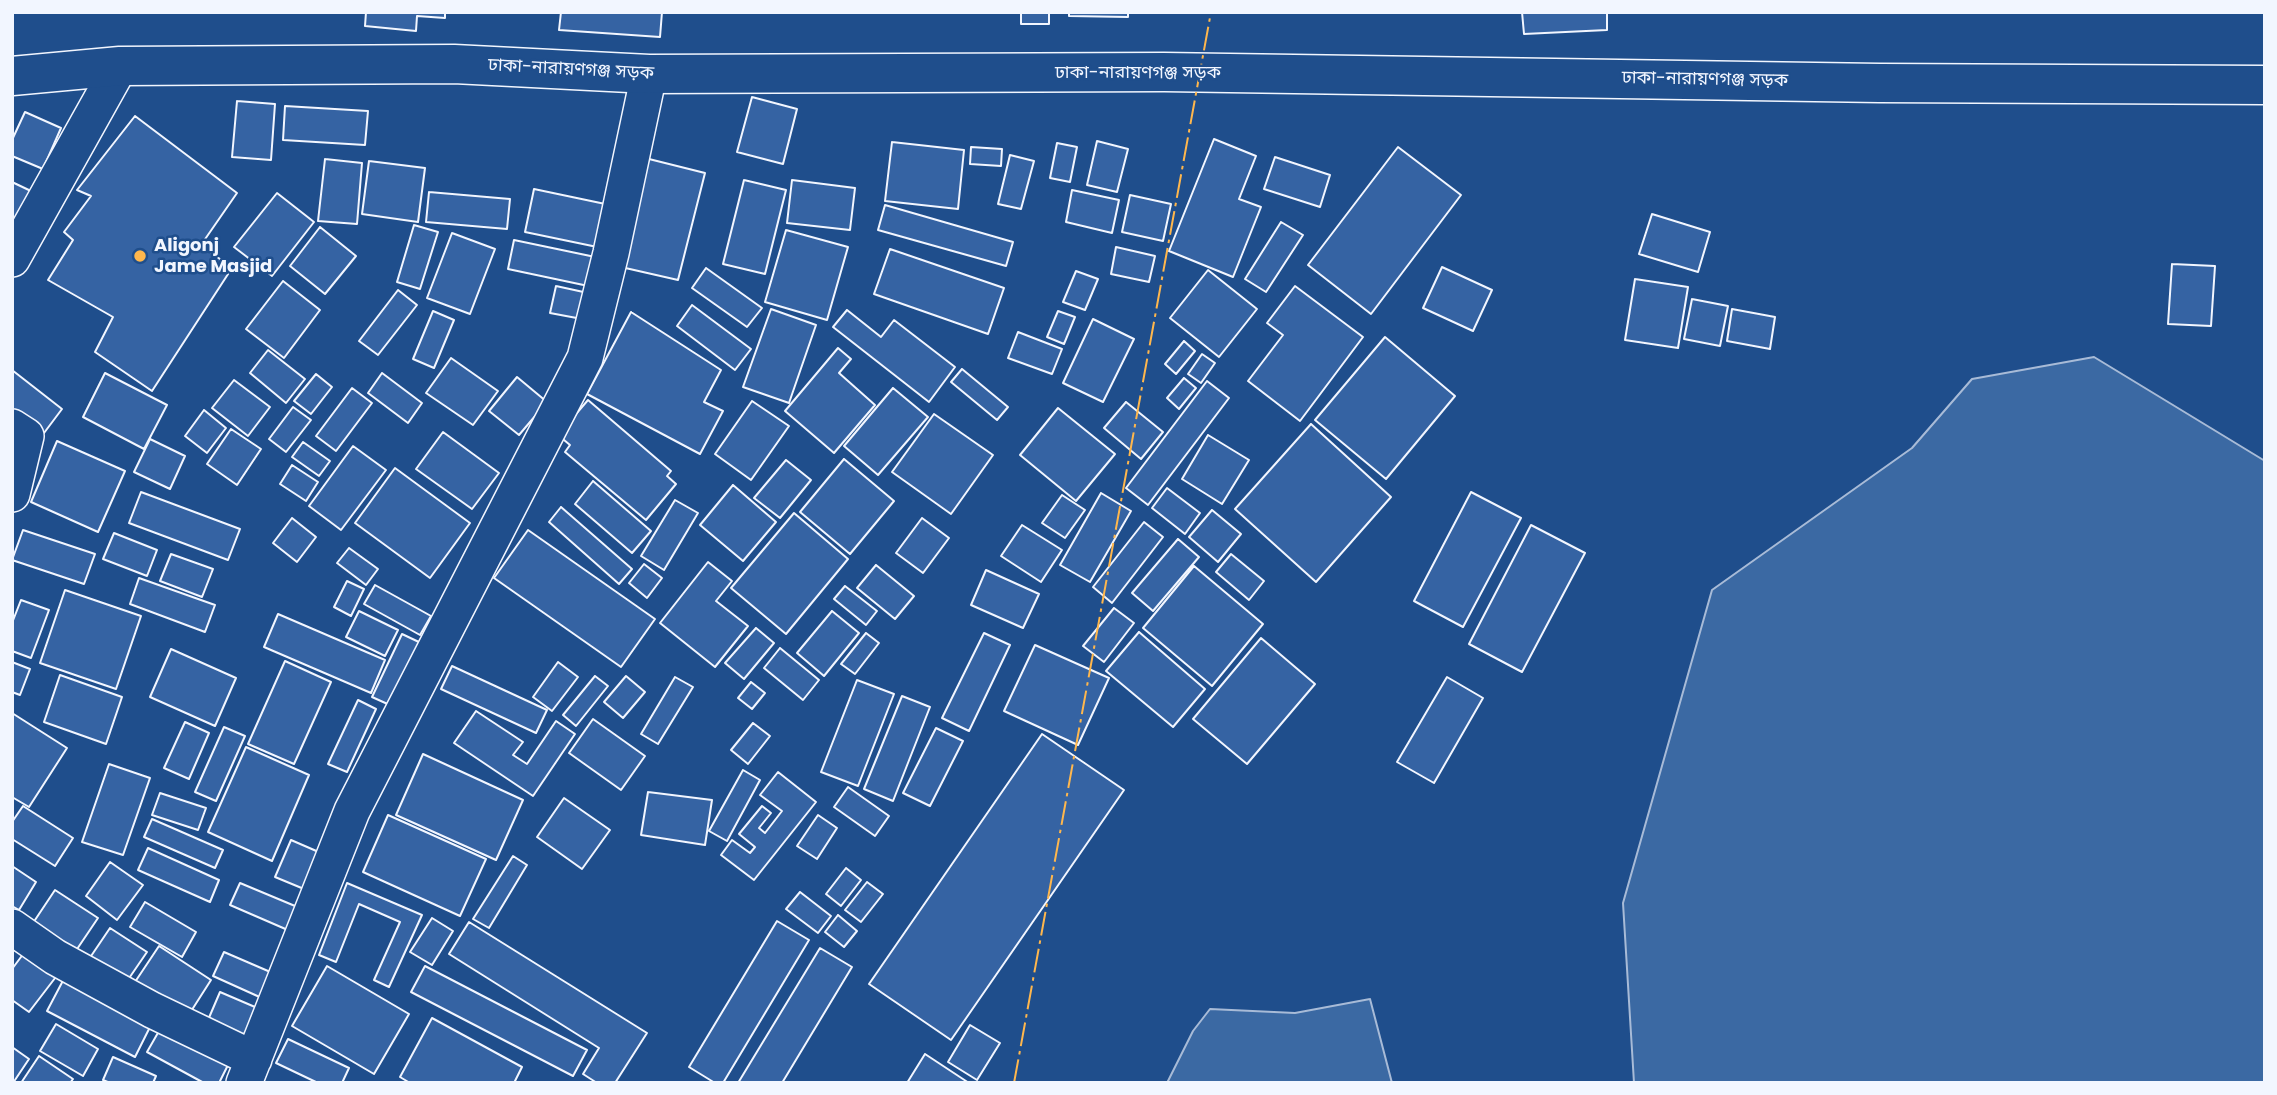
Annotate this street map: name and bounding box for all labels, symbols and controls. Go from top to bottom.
street label: ঢাকা-নারায়ণগঞ্জ সড়ক [487,55,655,85]
street label: ঢাকা-নারায়ণগঞ্জ সড়ক [1055,62,1221,84]
street label: ঢাকা-নারায়ণগঞ্জ সড়ক [1622,68,1788,92]
place label: Aligonj Jame Masjid [154,235,272,278]
marker: Aligonj Jame Masjid [132,248,148,264]

